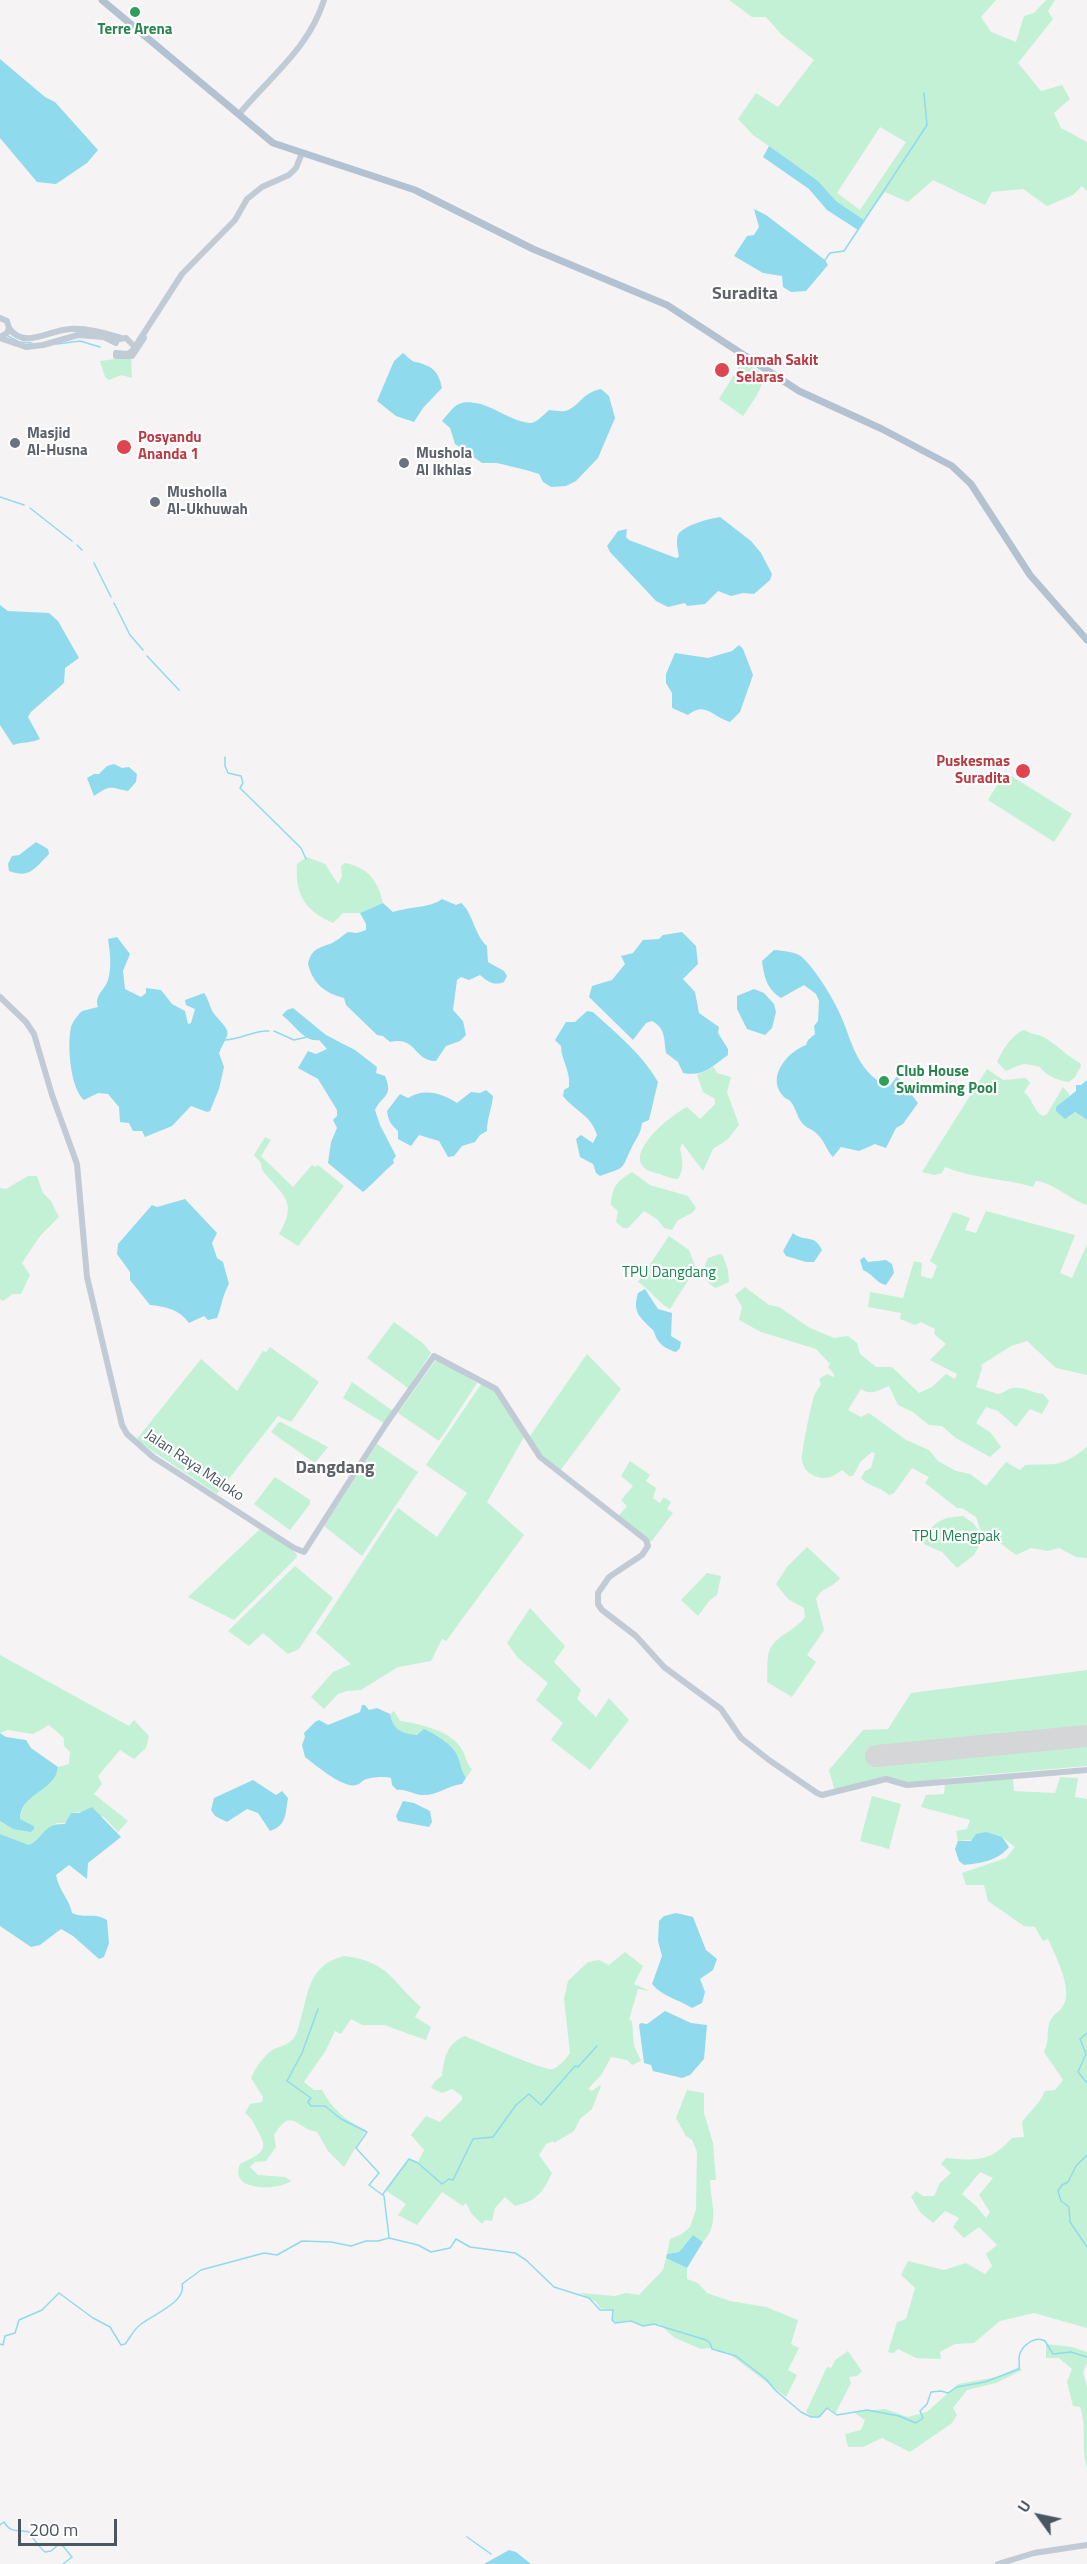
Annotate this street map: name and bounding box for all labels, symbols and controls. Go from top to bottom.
marker: Terre Arena [128,5,142,19]
place label: Terre Arena [98,21,172,39]
district label: Suradita [712,284,778,306]
place label: Rumah Sakit Selaras [736,352,818,387]
marker: Rumah Sakit Selaras [713,361,731,379]
place label: Masjid Al-Husna [27,425,88,460]
place label: Posyandu Ananda 1 [138,429,202,464]
marker: Masjid Al-Husna [8,436,22,450]
marker: Posyandu Ananda 1 [115,438,133,456]
place label: Mushola Al Ikhlas [416,445,472,480]
marker: Mushola Al Ikhlas [397,456,411,470]
place label: Musholla Al-Ukhuwah [167,484,248,519]
marker: Musholla Al-Ukhuwah [148,495,162,509]
place label: Puskesmas Suradita [936,753,1010,788]
marker: Puskesmas Suradita [1014,762,1032,780]
place label: Club House Swimming Pool [896,1063,997,1098]
marker: Club House Swimming Pool [877,1074,891,1088]
park label: TPU Dangdang [622,1264,716,1282]
street label: Jalan Raya Maloko [141,1426,247,1506]
district label: Dangdang [296,1458,374,1480]
park label: TPU Mengpak [912,1528,1000,1546]
north arrow [1009,2486,1069,2546]
text: U [1011,2495,1037,2517]
scale bar [21,2507,120,2545]
text: 200 m [29,2516,78,2543]

